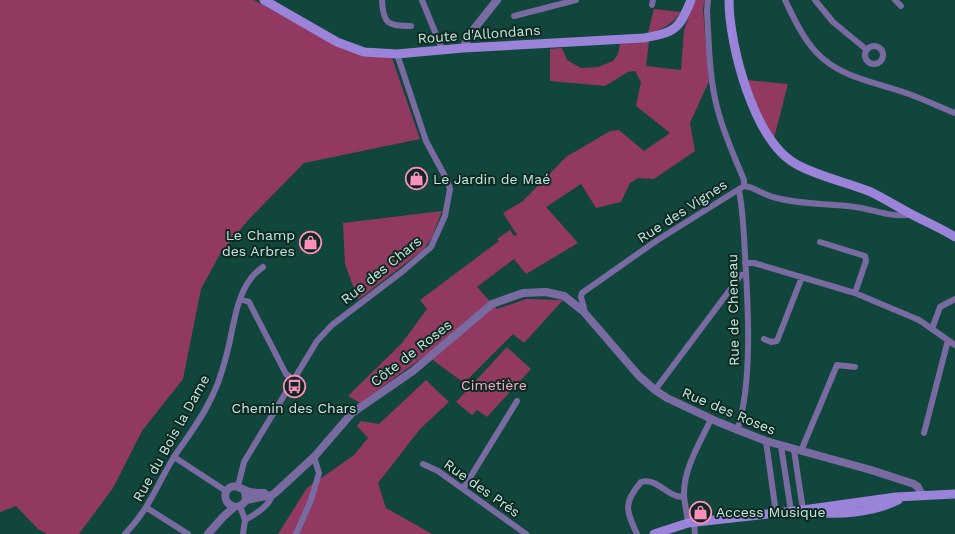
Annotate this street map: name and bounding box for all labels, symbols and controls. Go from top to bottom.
street label: Route d'Allondans [417,22,541,46]
shop icon: Le Jardin de Maé [405,167,429,191]
place label: Le Jardin de Maé [433,171,550,187]
street label: Rue des Vignes [634,176,730,246]
place label: Le Champ des Arbres [222,227,295,259]
shop icon: Le Champ des Arbres [299,231,323,255]
street label: Rue des Chars [338,233,424,307]
street label: Rue de Cheneau [724,254,742,366]
street label: Côte de Roses [367,316,455,390]
street label: Rue du Bois la Dame [129,372,213,504]
bus stop icon: Chemin des Chars [282,374,306,398]
park label: Cimetière [461,377,527,393]
street label: Rue des Roses [680,384,778,438]
place label: Chemin des Chars [232,400,356,416]
street label: Rue des Prés [441,456,523,520]
shop icon: Access Musique [688,500,712,524]
place label: Access Musique [716,504,825,520]

